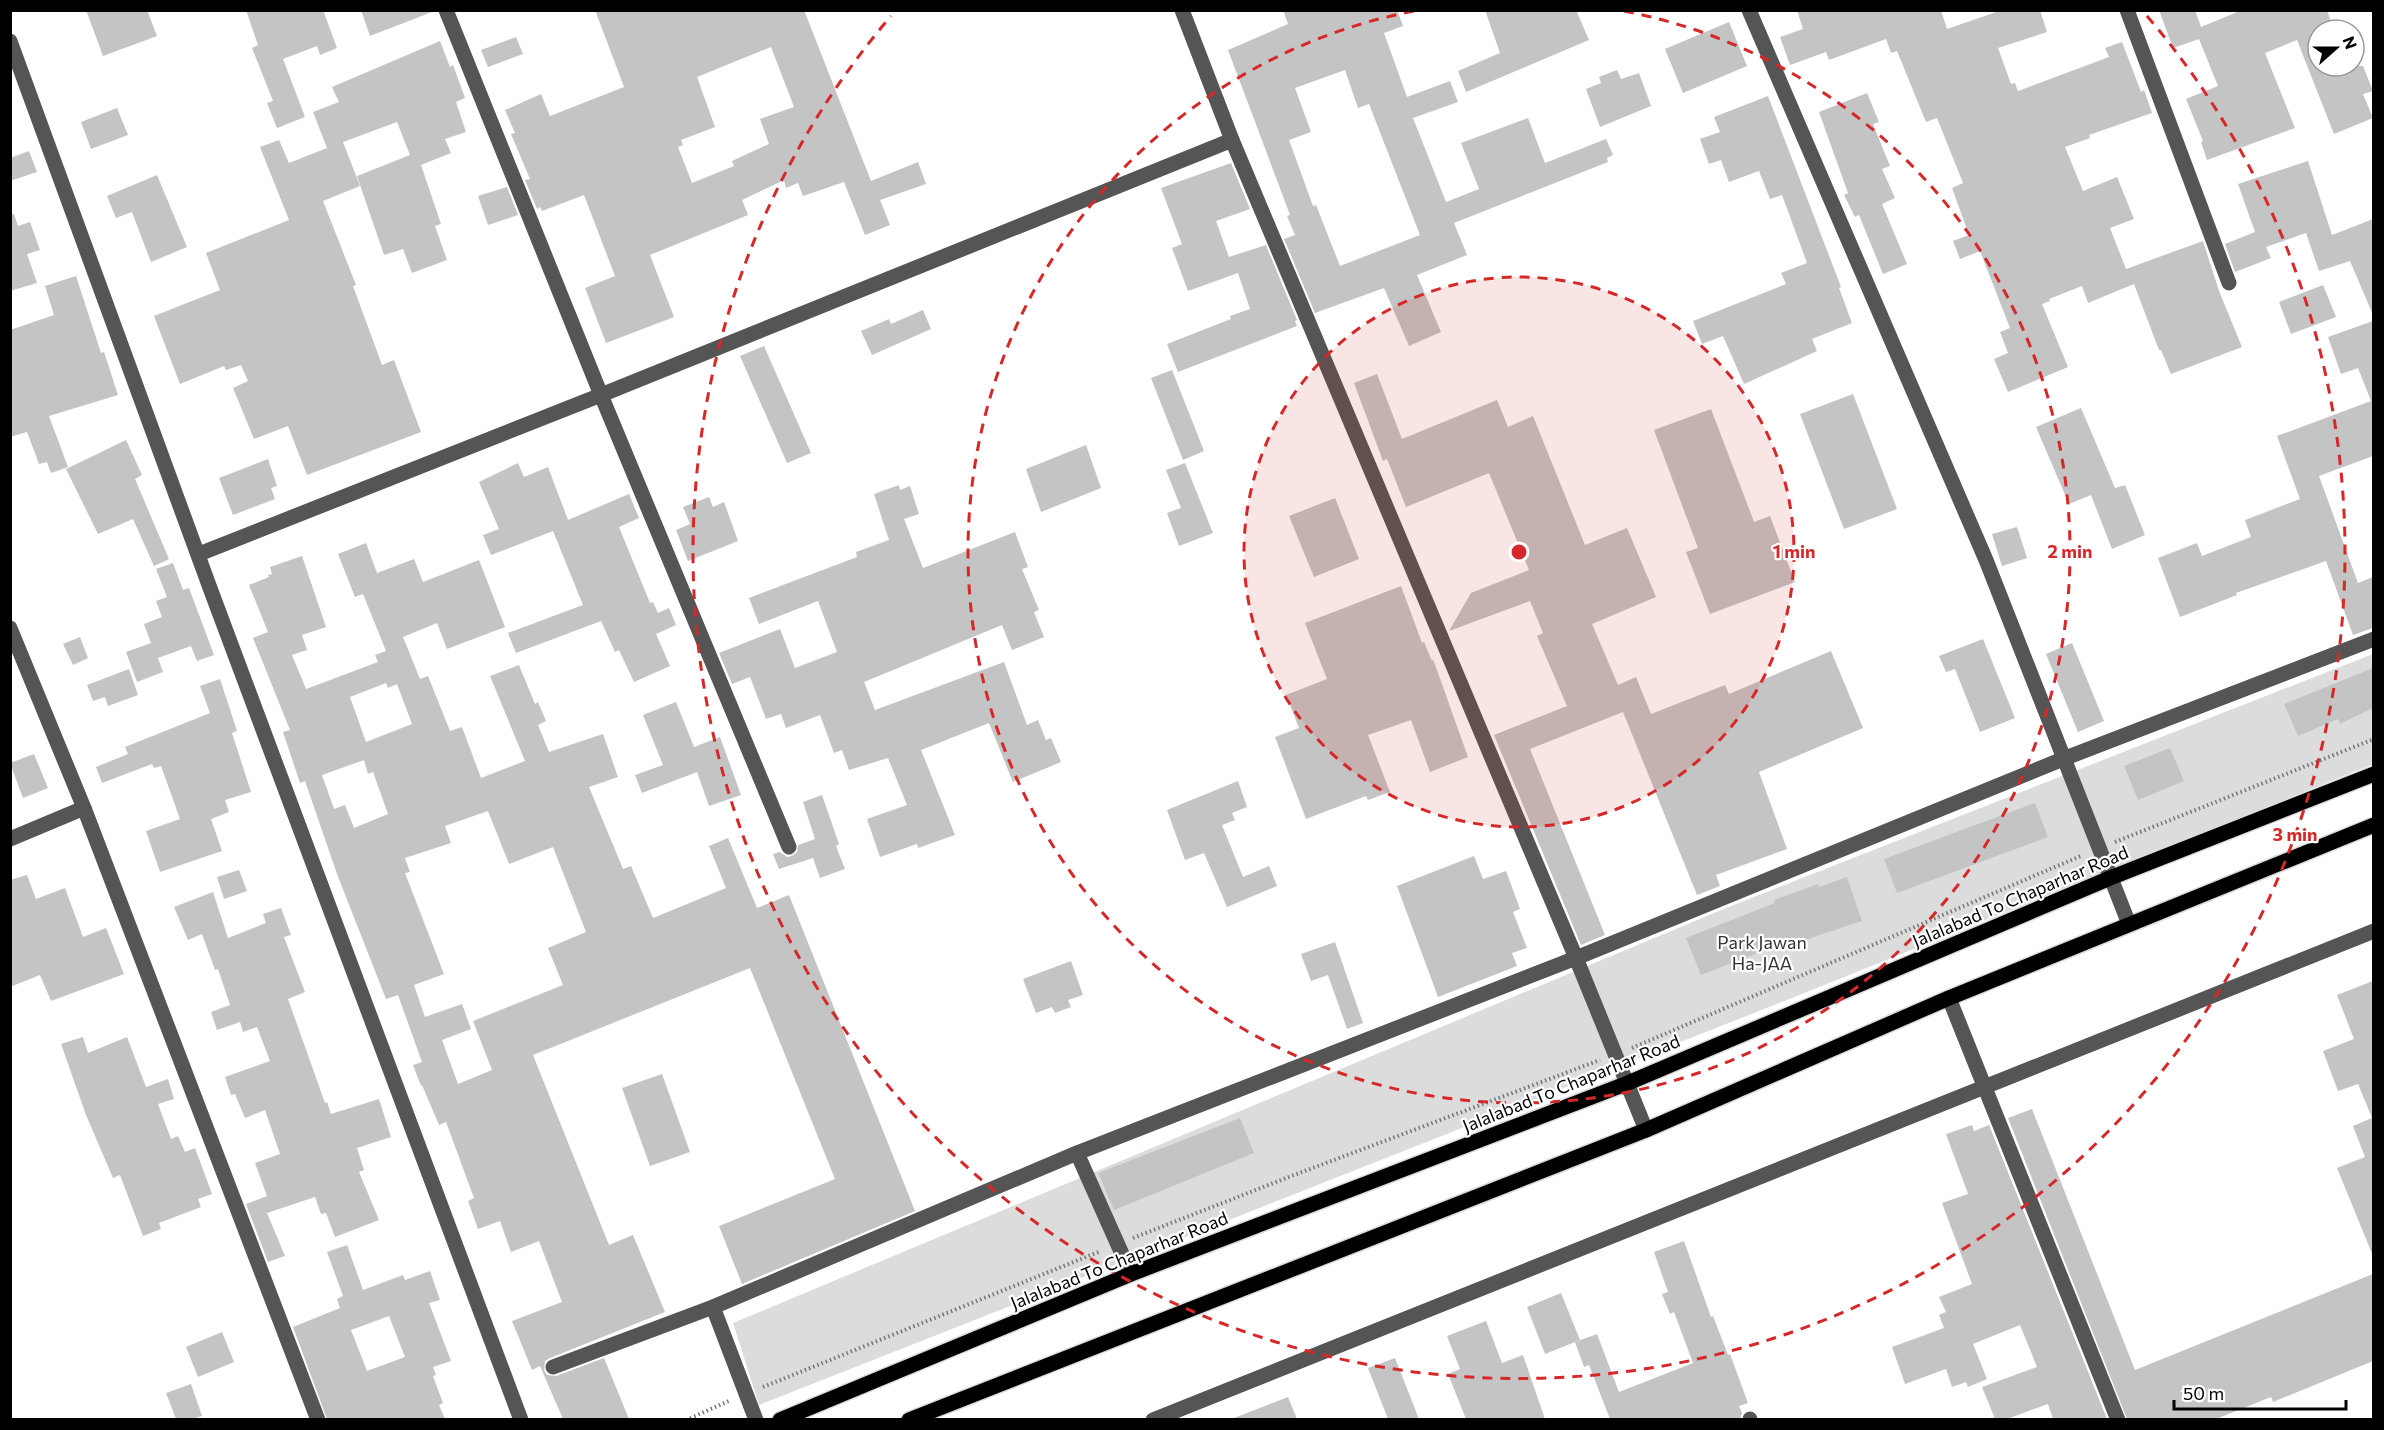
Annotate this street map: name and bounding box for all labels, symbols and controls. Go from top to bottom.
north arrow [2306,18,2366,78]
text: N [2339,33,2361,51]
text: 1 min [1773,540,1815,562]
text: 2 min [2048,540,2092,562]
centre of rings [1509,542,1529,562]
text: 3 min [2272,823,2318,845]
street label: Jalalabad To Chaparhar Road [1909,840,2131,952]
park label: Park Jawan Ha-JAA [1717,931,1807,974]
street label: Jalalabad To Chaparhar Road [1459,1029,1683,1137]
street label: Jalalabad To Chaparhar Road [1007,1206,1231,1314]
scale bar [2174,1373,2346,1411]
text: 50 m [2183,1382,2224,1404]

